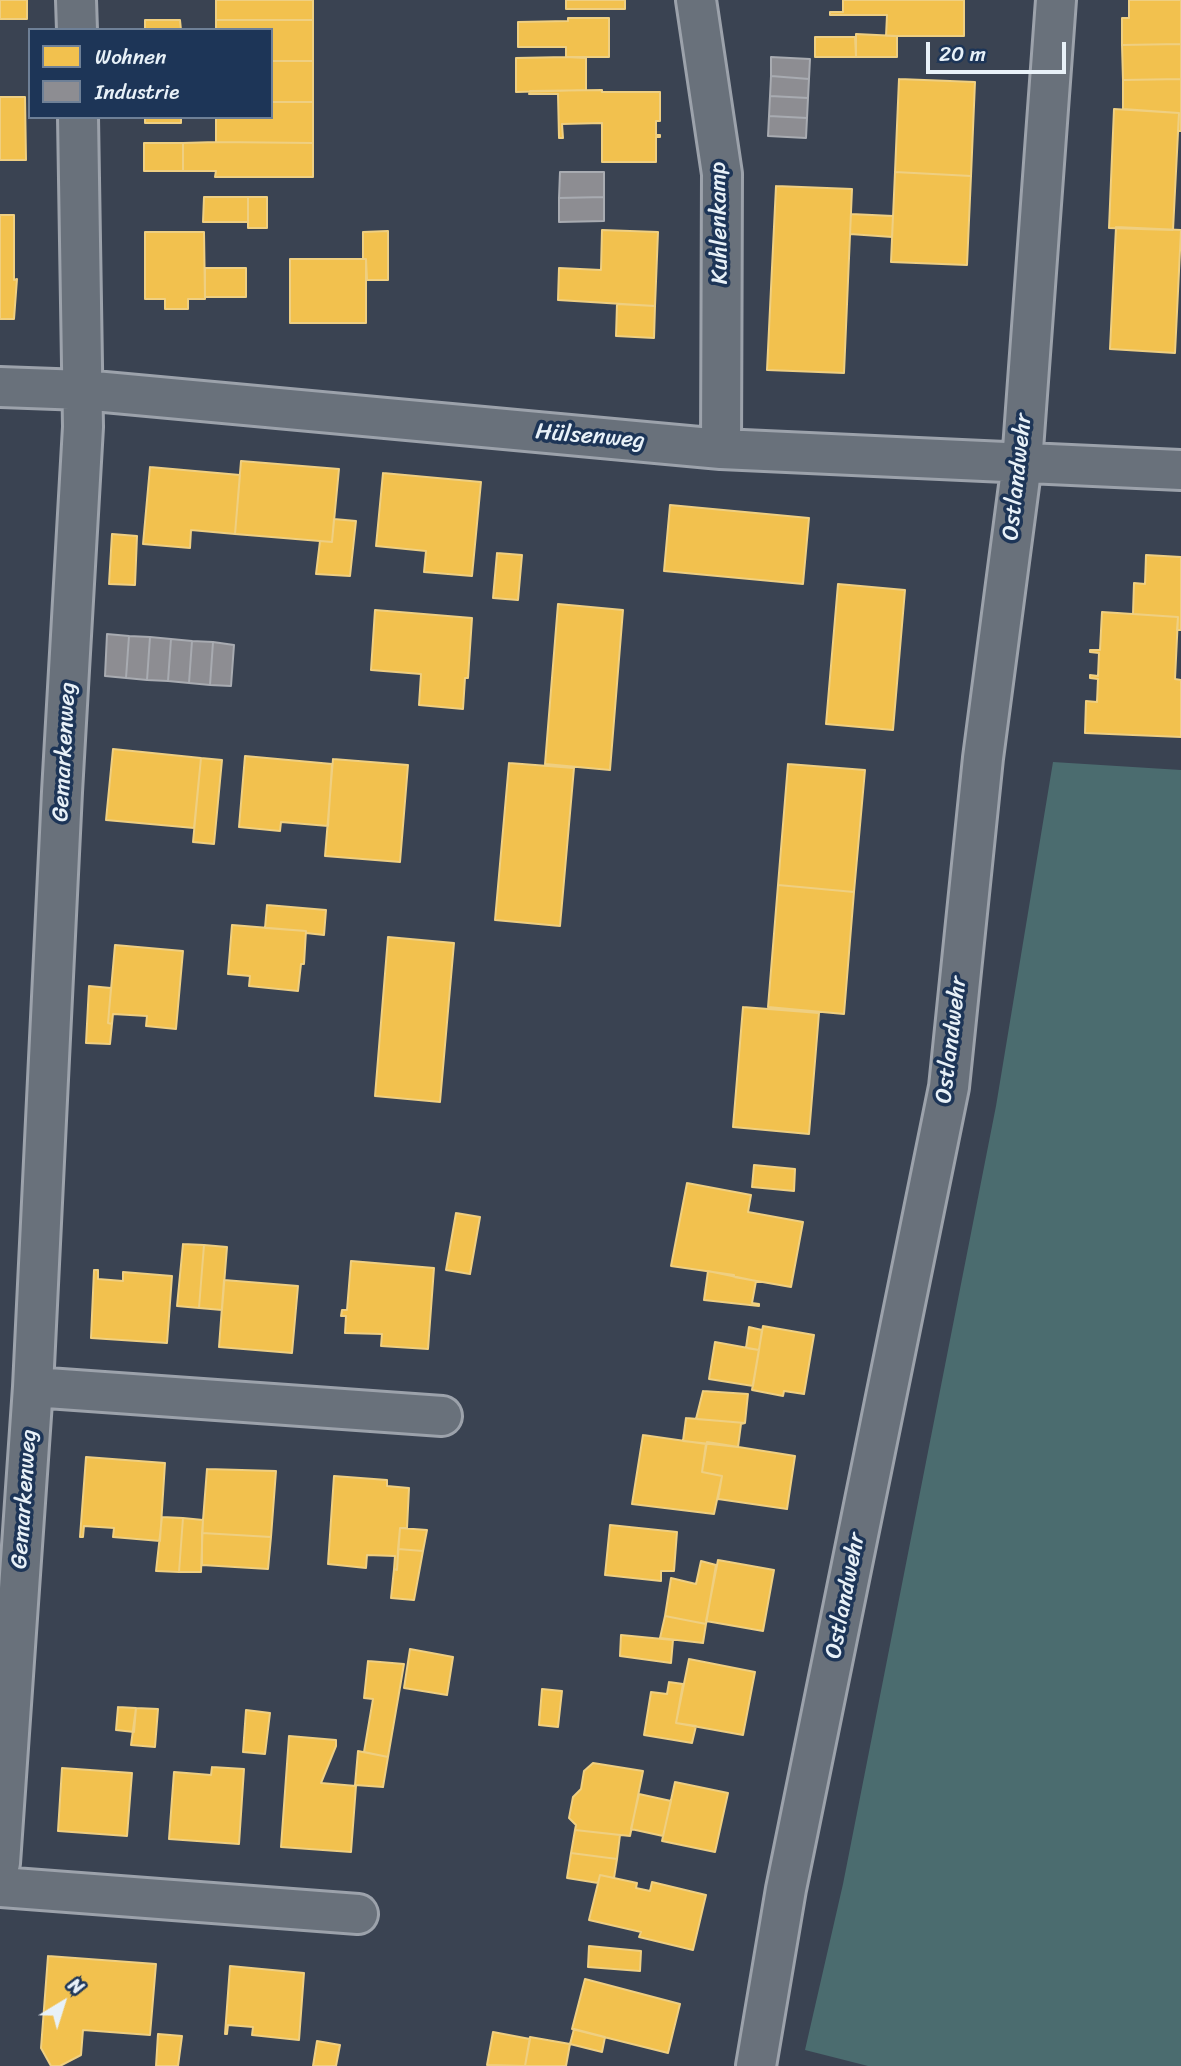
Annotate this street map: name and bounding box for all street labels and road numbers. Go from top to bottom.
street label: Kuhlenkamp [705,161,735,285]
street label: Ostlandwehr [998,412,1038,542]
street label: Hülsenweg [534,418,646,456]
street label: Gemarkenweg [48,681,82,823]
street label: Ostlandwehr [931,975,973,1105]
street label: Gemarkenweg [6,1428,44,1570]
street label: Ostlandwehr [820,1531,872,1661]

